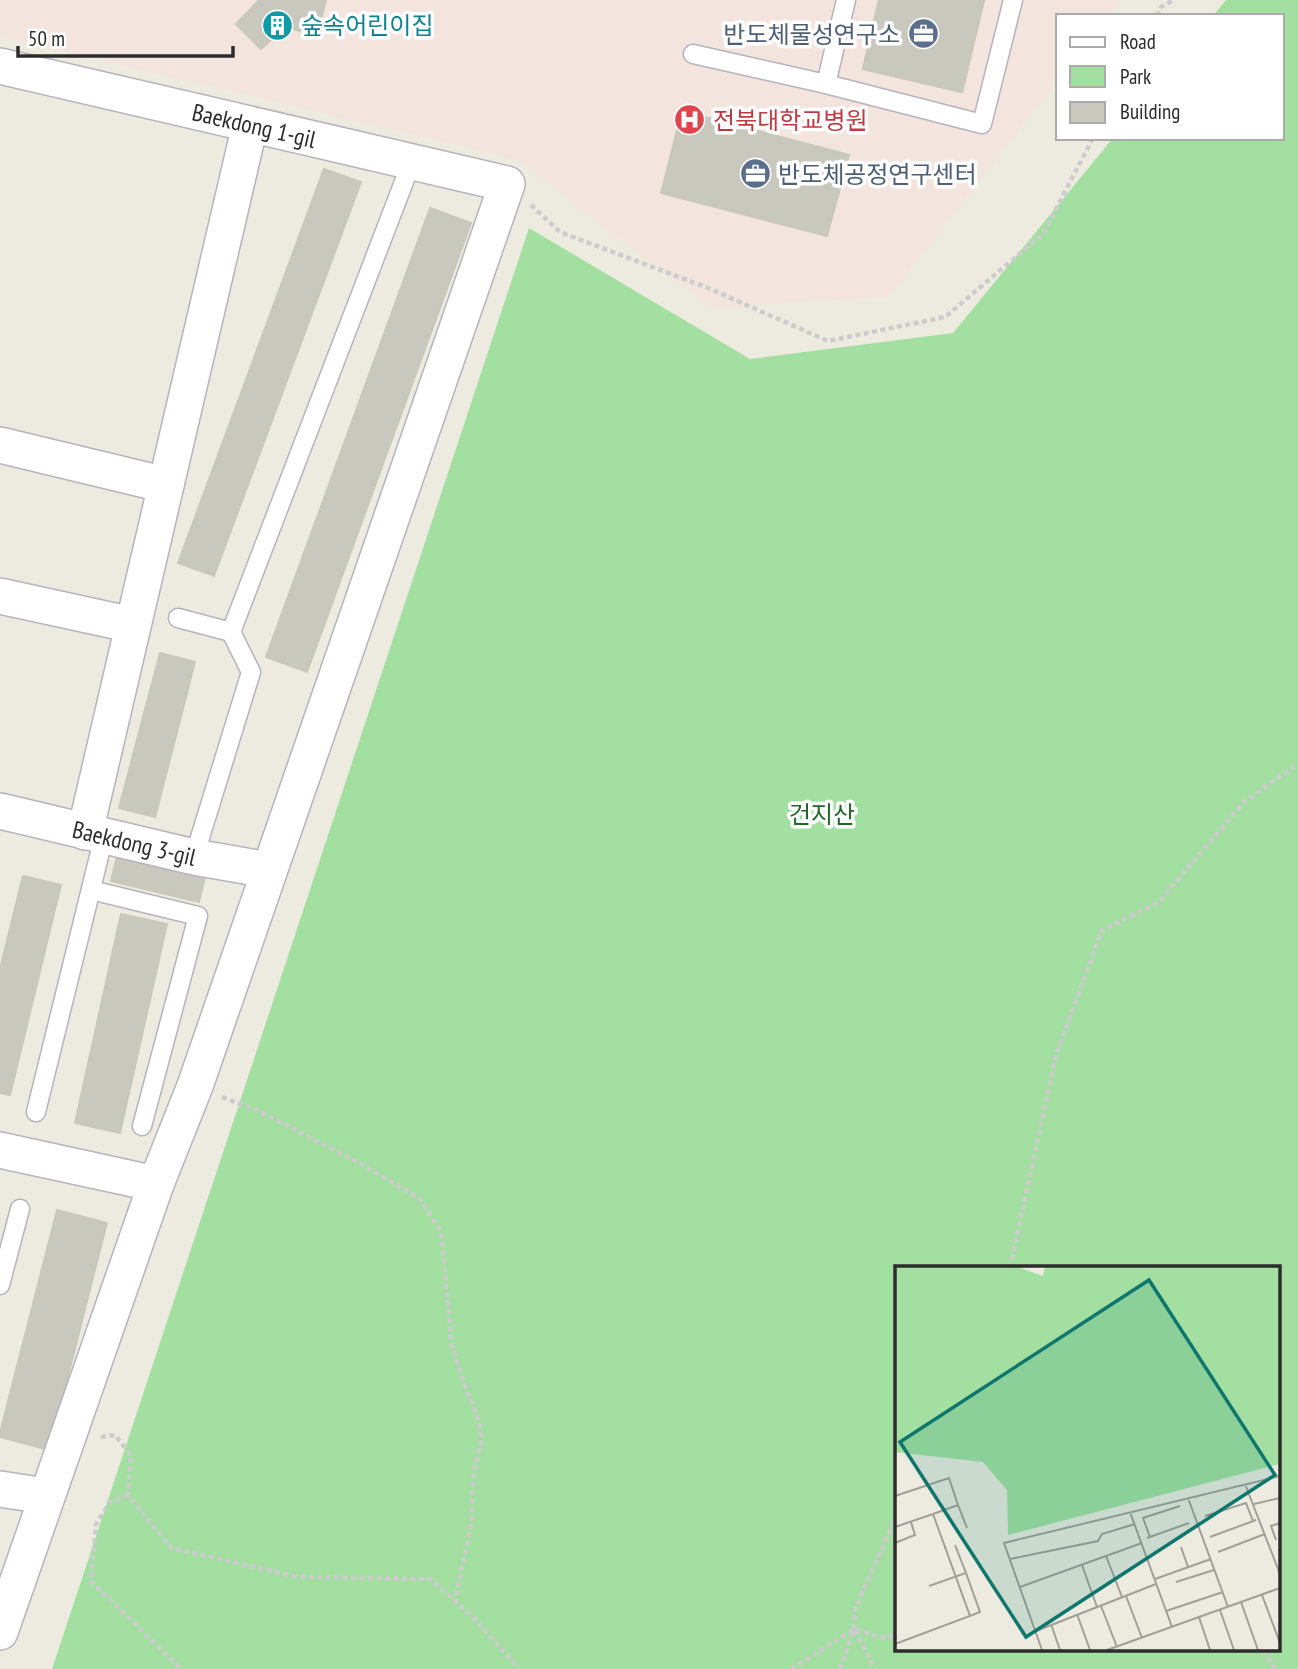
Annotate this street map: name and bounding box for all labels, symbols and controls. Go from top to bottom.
building icon: 숲속어린이집 [261,8,295,42]
place label: 숲속어린이집 [301,10,433,41]
scale bar [18,14,233,58]
legend [1056,14,1284,140]
office icon: 반도체물성연구소 [906,17,940,51]
place label: 반도체물성연구소 [723,19,900,50]
text: 50 m [28,25,65,52]
text: Road [1120,28,1156,55]
text: Park [1120,63,1151,90]
street label: Baekdong 1-gil [189,96,319,155]
text: Building [1120,98,1180,125]
hospital icon: 전북대학교병원 [673,103,707,137]
place label: 전북대학교병원 [713,105,868,136]
office icon: 반도체공정연구센터 [738,157,772,191]
place label: 반도체공정연구센터 [778,159,977,190]
park label: 건지산 [789,799,855,830]
street label: Baekdong 3-gil [69,813,200,873]
inset map [895,1266,1280,1652]

